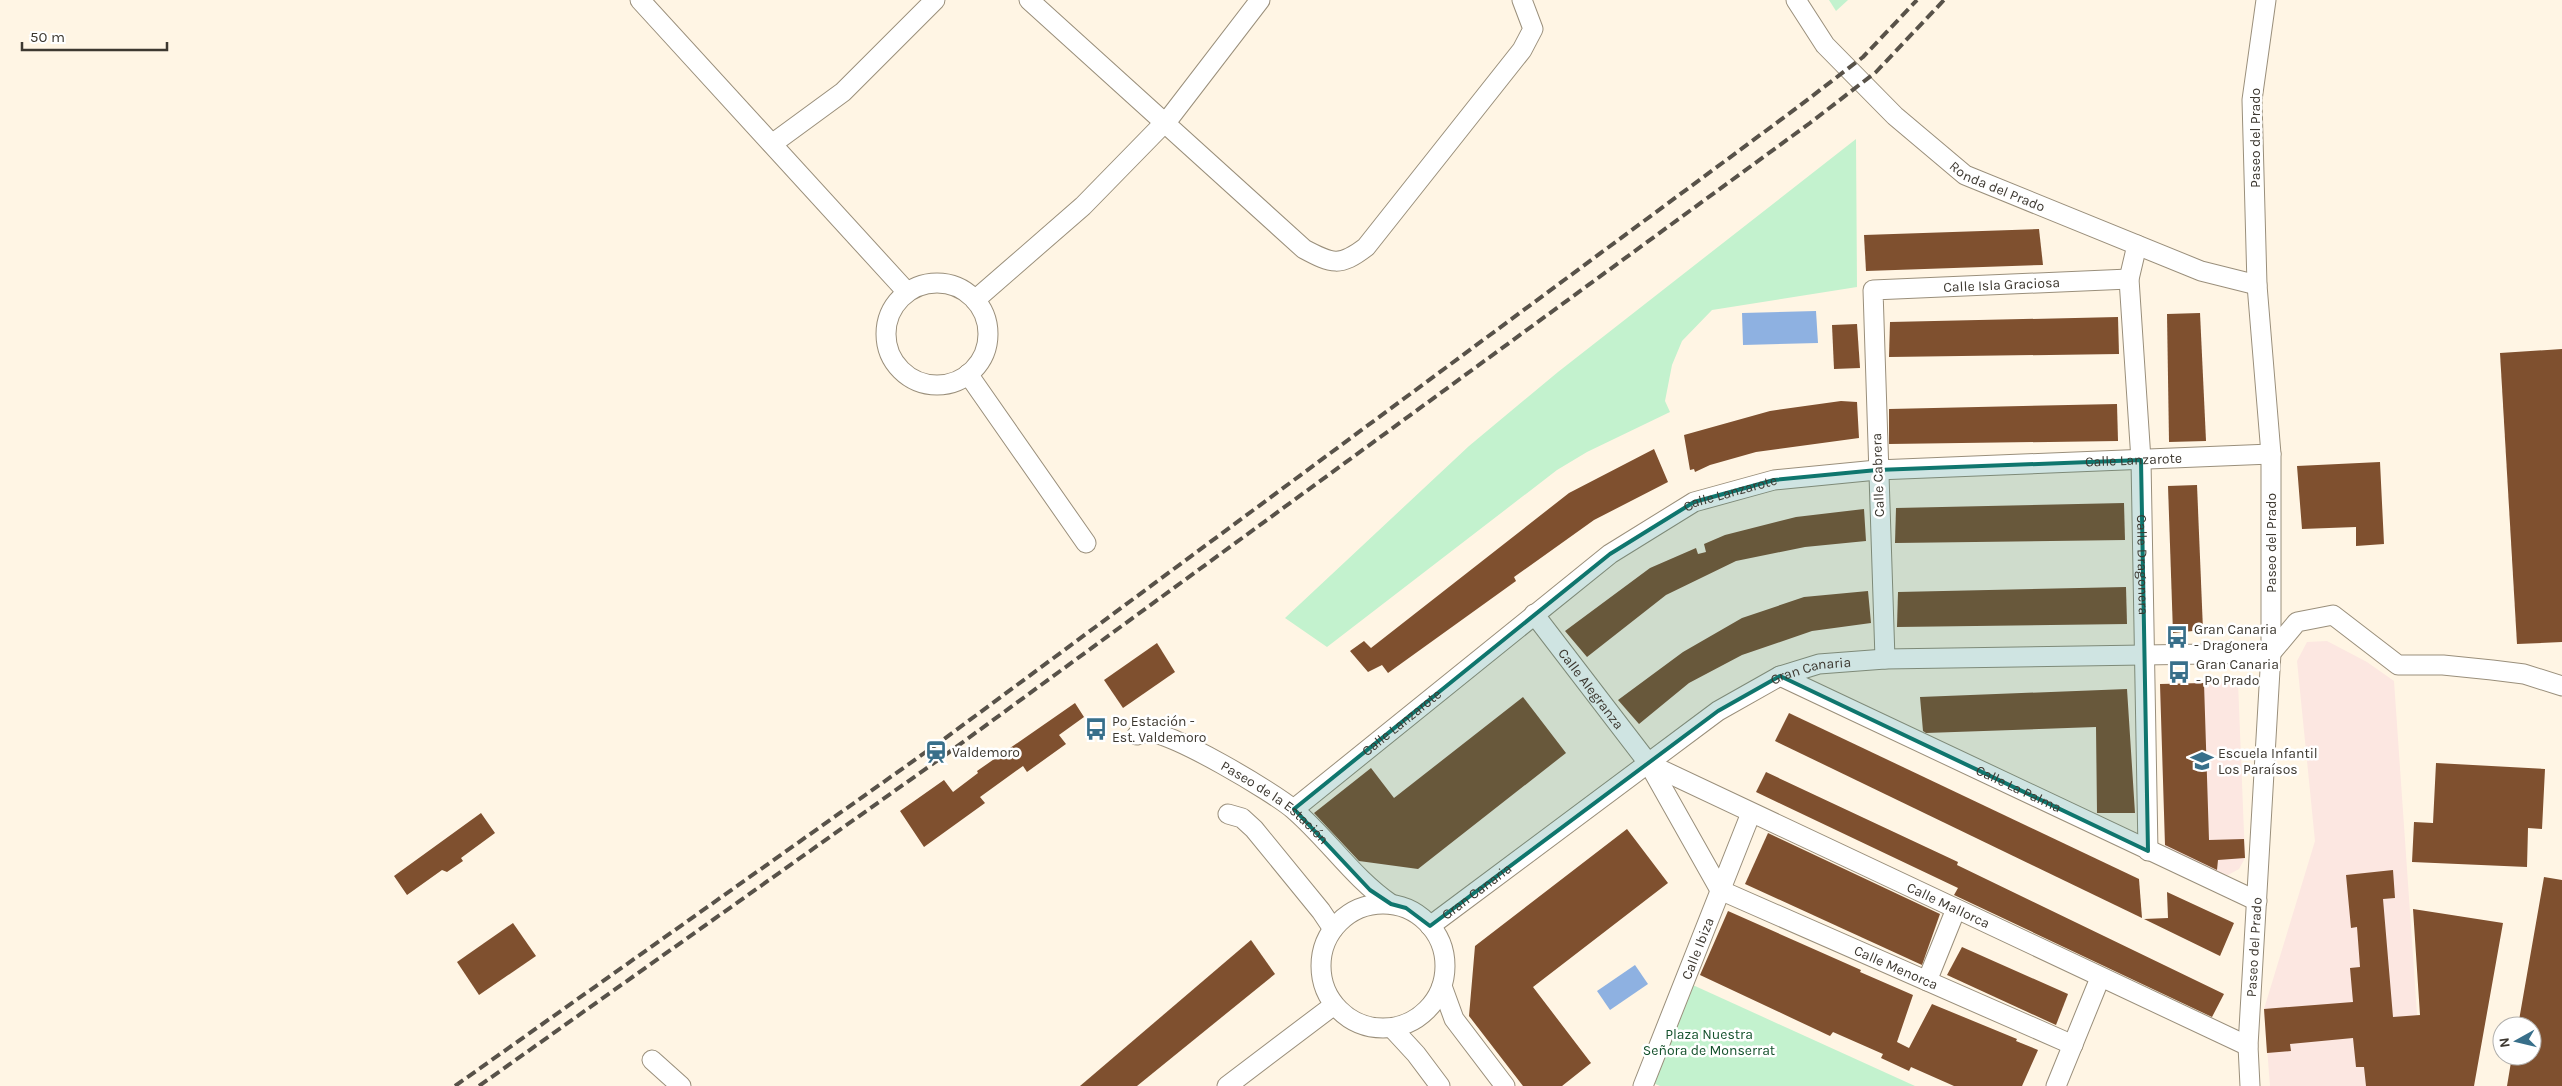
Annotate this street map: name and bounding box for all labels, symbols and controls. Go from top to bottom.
scale bar [22,20,168,52]
text: 50 m [30,28,65,46]
street label: Paseo del Prado [2247,88,2264,188]
street label: Ronda del Prado [1946,157,2048,215]
street label: Calle Isla Graciosa [1943,273,2060,295]
street label: Calle Cabrera [1868,433,1888,517]
street label: Calle Lanzarote [2085,449,2182,470]
street label: Calle Lanzarote [1680,471,1779,515]
street label: Paseo del Prado [2263,493,2280,593]
street label: Calle Dragonera [2133,514,2152,615]
place label: Gran Canaria - Dragonera [2194,621,2277,654]
bus stop icon: Gran Canaria - Dragonera [2164,624,2190,650]
street label: Calle Alegranza [1555,645,1628,732]
street label: Gran Canaria [1767,653,1852,688]
place label: Gran Canaria - Pº Prado [2196,656,2279,689]
bus stop icon: Gran Canaria - Pº Prado [2166,659,2192,685]
street label: Calle Lanzarote [1358,685,1444,759]
place label: Pº Estación - Est. Valdemoro [1112,713,1206,746]
bus stop icon: Pº Estación - Est. Valdemoro [1083,716,1109,742]
station icon: Valdemoro [923,739,949,765]
place label: Valdemoro [952,744,1020,761]
place label: Escuela Infantil Los Paraísos [2218,745,2318,778]
school or university icon: Escuela Infantil Los Paraísos [2189,748,2215,774]
street label: Paseo de la Estación [1218,757,1332,848]
street label: Calle La Palma [1973,761,2064,816]
street label: Gran Canaria [1438,860,1515,923]
street label: Calle Mallorca [1904,878,1993,932]
street label: Paseo del Prado [2242,897,2265,998]
street label: Calle Ibiza [1677,915,1717,982]
street label: Calle Menorca [1852,941,1941,993]
north arrow [2492,1016,2542,1066]
park label: Plaza Nuestra Señora de Monserrat [1643,1026,1775,1059]
text: N [2496,1037,2514,1049]

